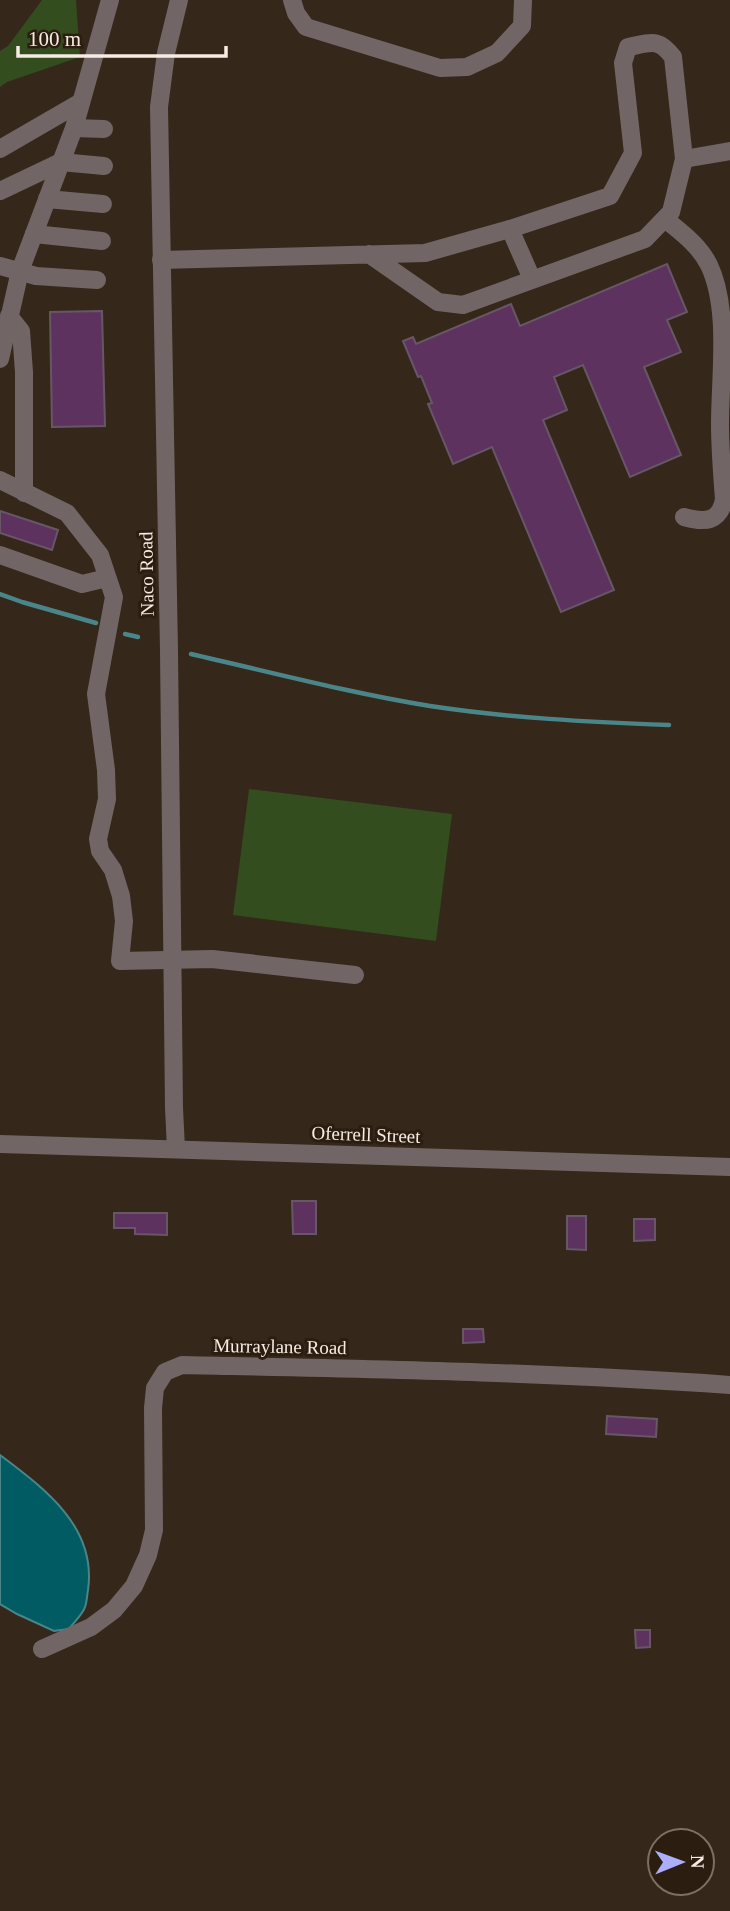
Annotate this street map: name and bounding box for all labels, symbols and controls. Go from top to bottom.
scale bar [18,14,226,58]
text: 100 m [28,27,81,51]
street label: Naco Road [135,531,158,617]
street label: Oferrell Street [311,1122,422,1147]
street label: Murraylane Road [213,1335,347,1358]
north arrow [646,1827,716,1897]
text: N [687,1855,708,1869]

